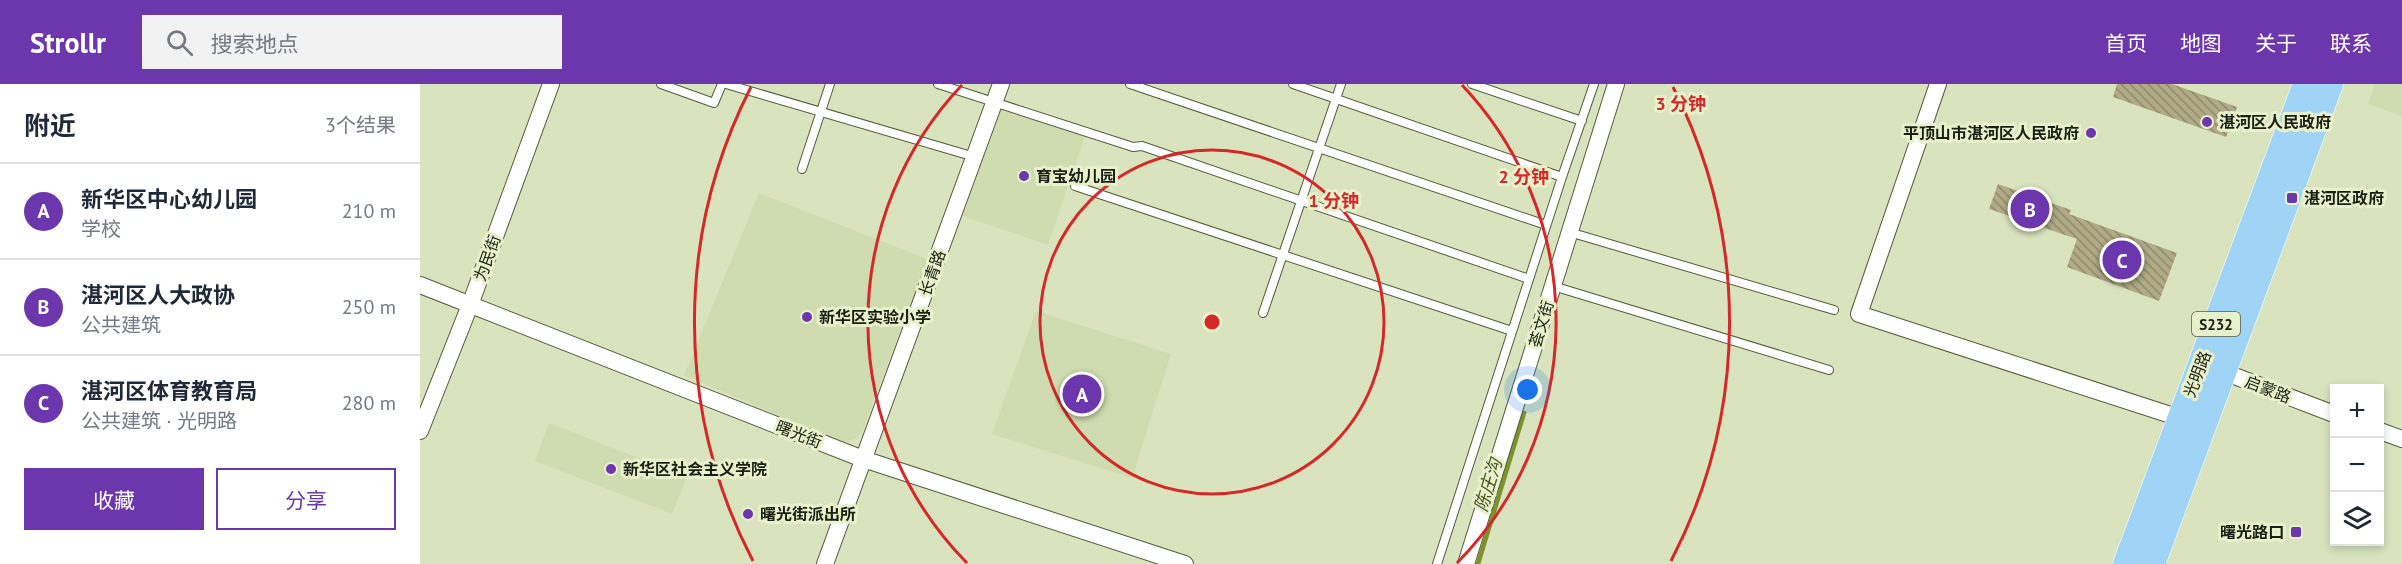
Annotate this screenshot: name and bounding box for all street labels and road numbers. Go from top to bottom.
street label: 为民街 [469,232,505,284]
street label: 长青路 [914,247,950,299]
street label: 荟文街 [1524,298,1558,350]
road number: S232 [2192,312,2240,336]
street label: 光明路 [2179,348,2215,400]
street label: 启蒙路 [2242,371,2294,407]
street label: 曙光街 [773,416,825,452]

